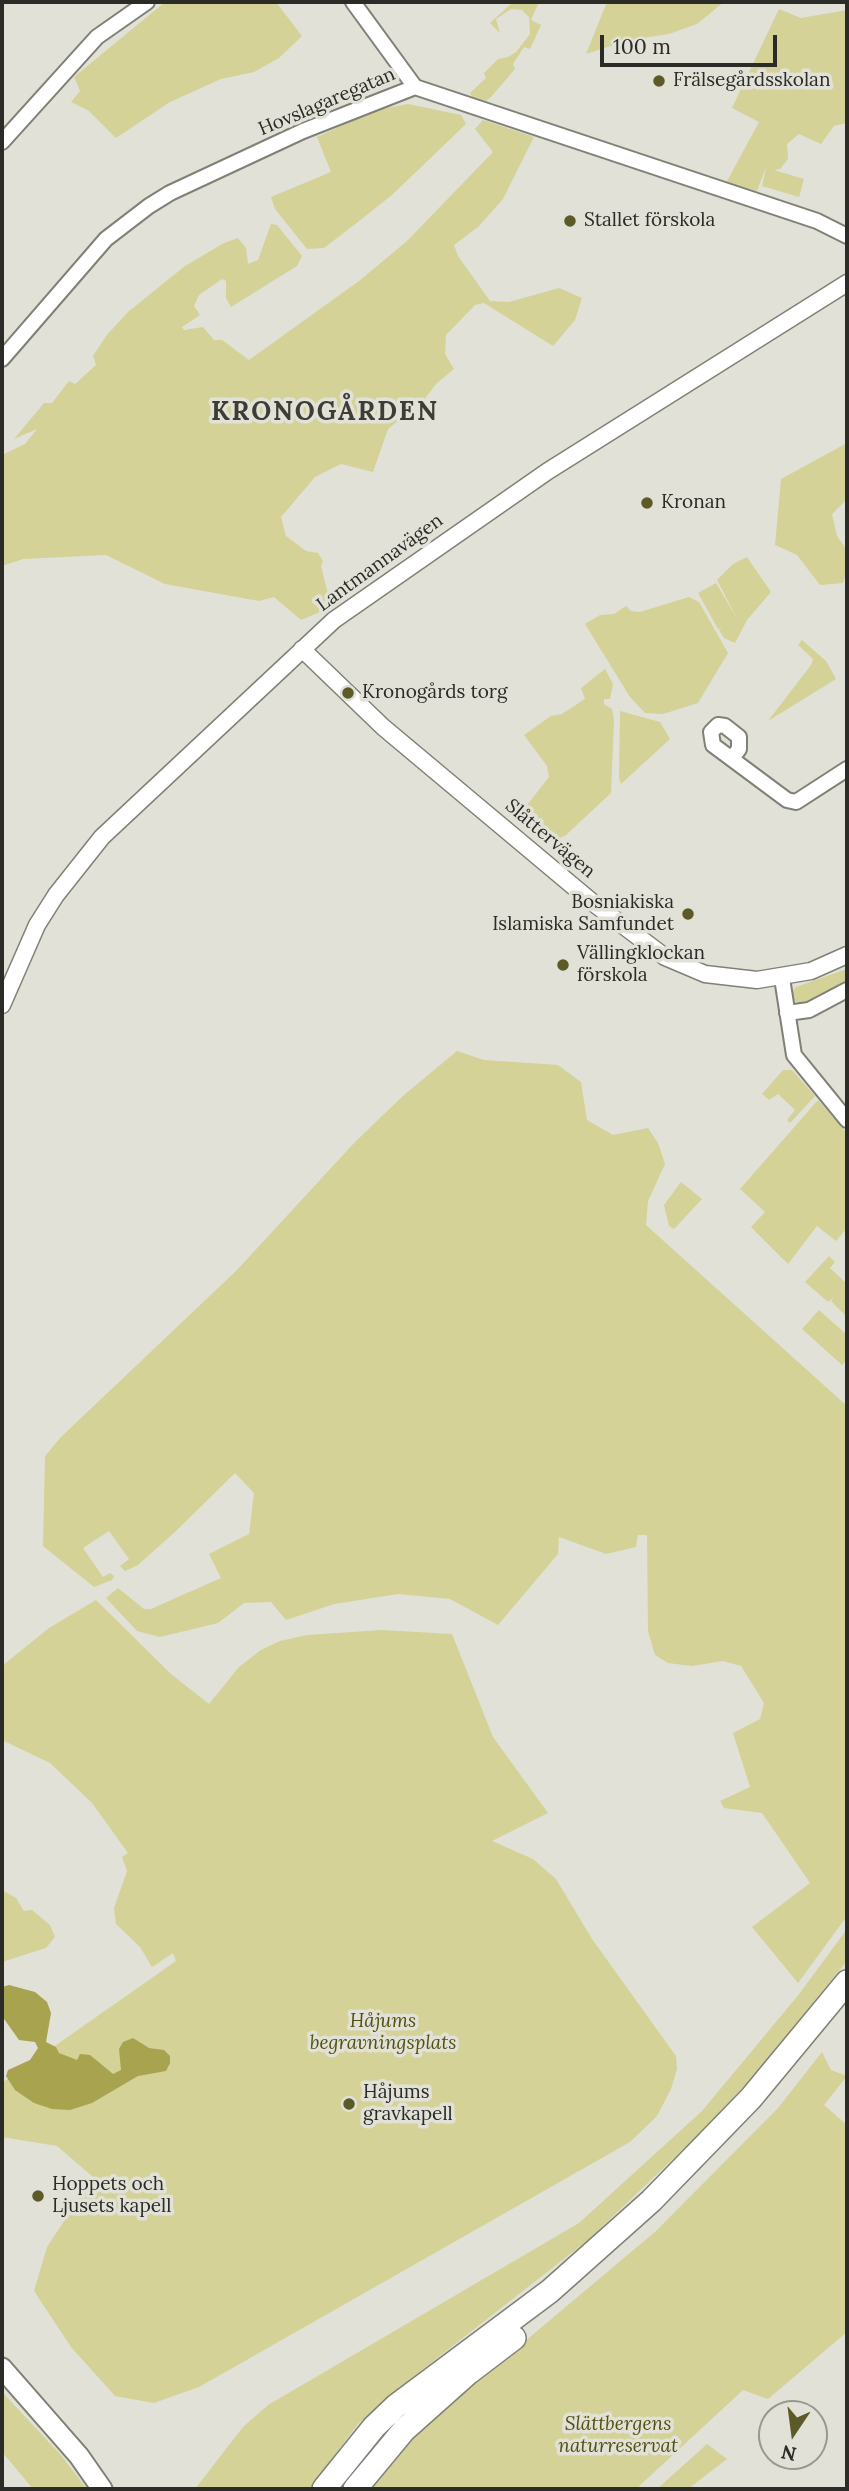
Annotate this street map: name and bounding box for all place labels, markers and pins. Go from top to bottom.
place label: Frälsegårdsskolan [673,70,830,92]
marker: Frälsegårdsskolan [651,73,667,89]
place label: Stallet förskola [584,210,715,232]
marker: Stallet förskola [562,213,578,229]
place label: Kronan [661,492,726,514]
marker: Kronan [639,495,655,511]
place label: Kronogårds torg [362,682,508,704]
marker: Kronogårds torg [340,685,356,701]
place label: Bosniakiska Islamiska Samfundet [492,892,674,936]
marker: Bosniakiska Islamiska Samfundet [680,906,696,922]
place label: Vällingklockan förskola [577,943,705,987]
marker: Vällingklockan förskola [555,957,571,973]
place label: Håjums gravkapell [363,2082,453,2126]
marker: Håjums gravkapell [341,2096,357,2112]
place label: Hoppets och Ljusets kapell [52,2174,171,2218]
marker: Hoppets och Ljusets kapell [30,2188,46,2204]

